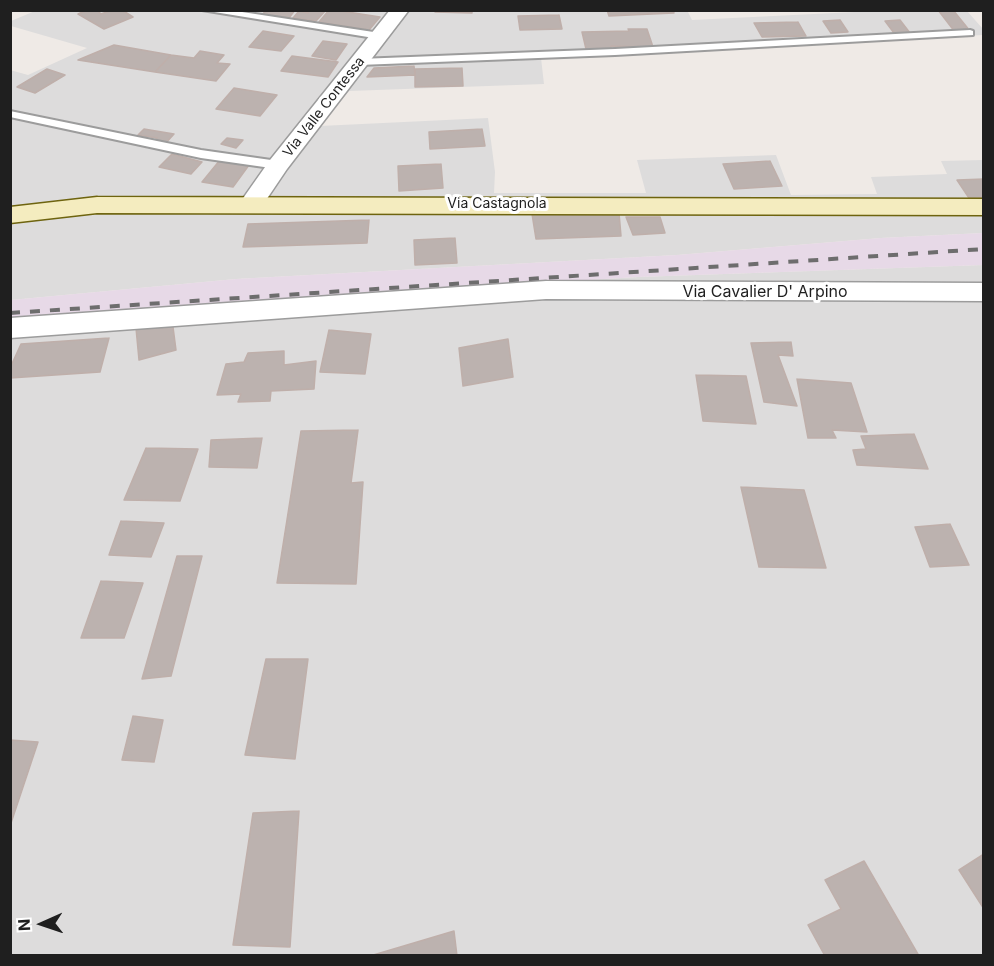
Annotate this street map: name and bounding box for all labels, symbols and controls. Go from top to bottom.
street label: Via Valle Contessa [280,53,368,161]
street label: Via Castagnola [447,196,547,212]
street label: Via Cavalier D' Arpino [682,282,848,302]
north arrow [12,894,72,954]
text: N [14,918,34,932]

